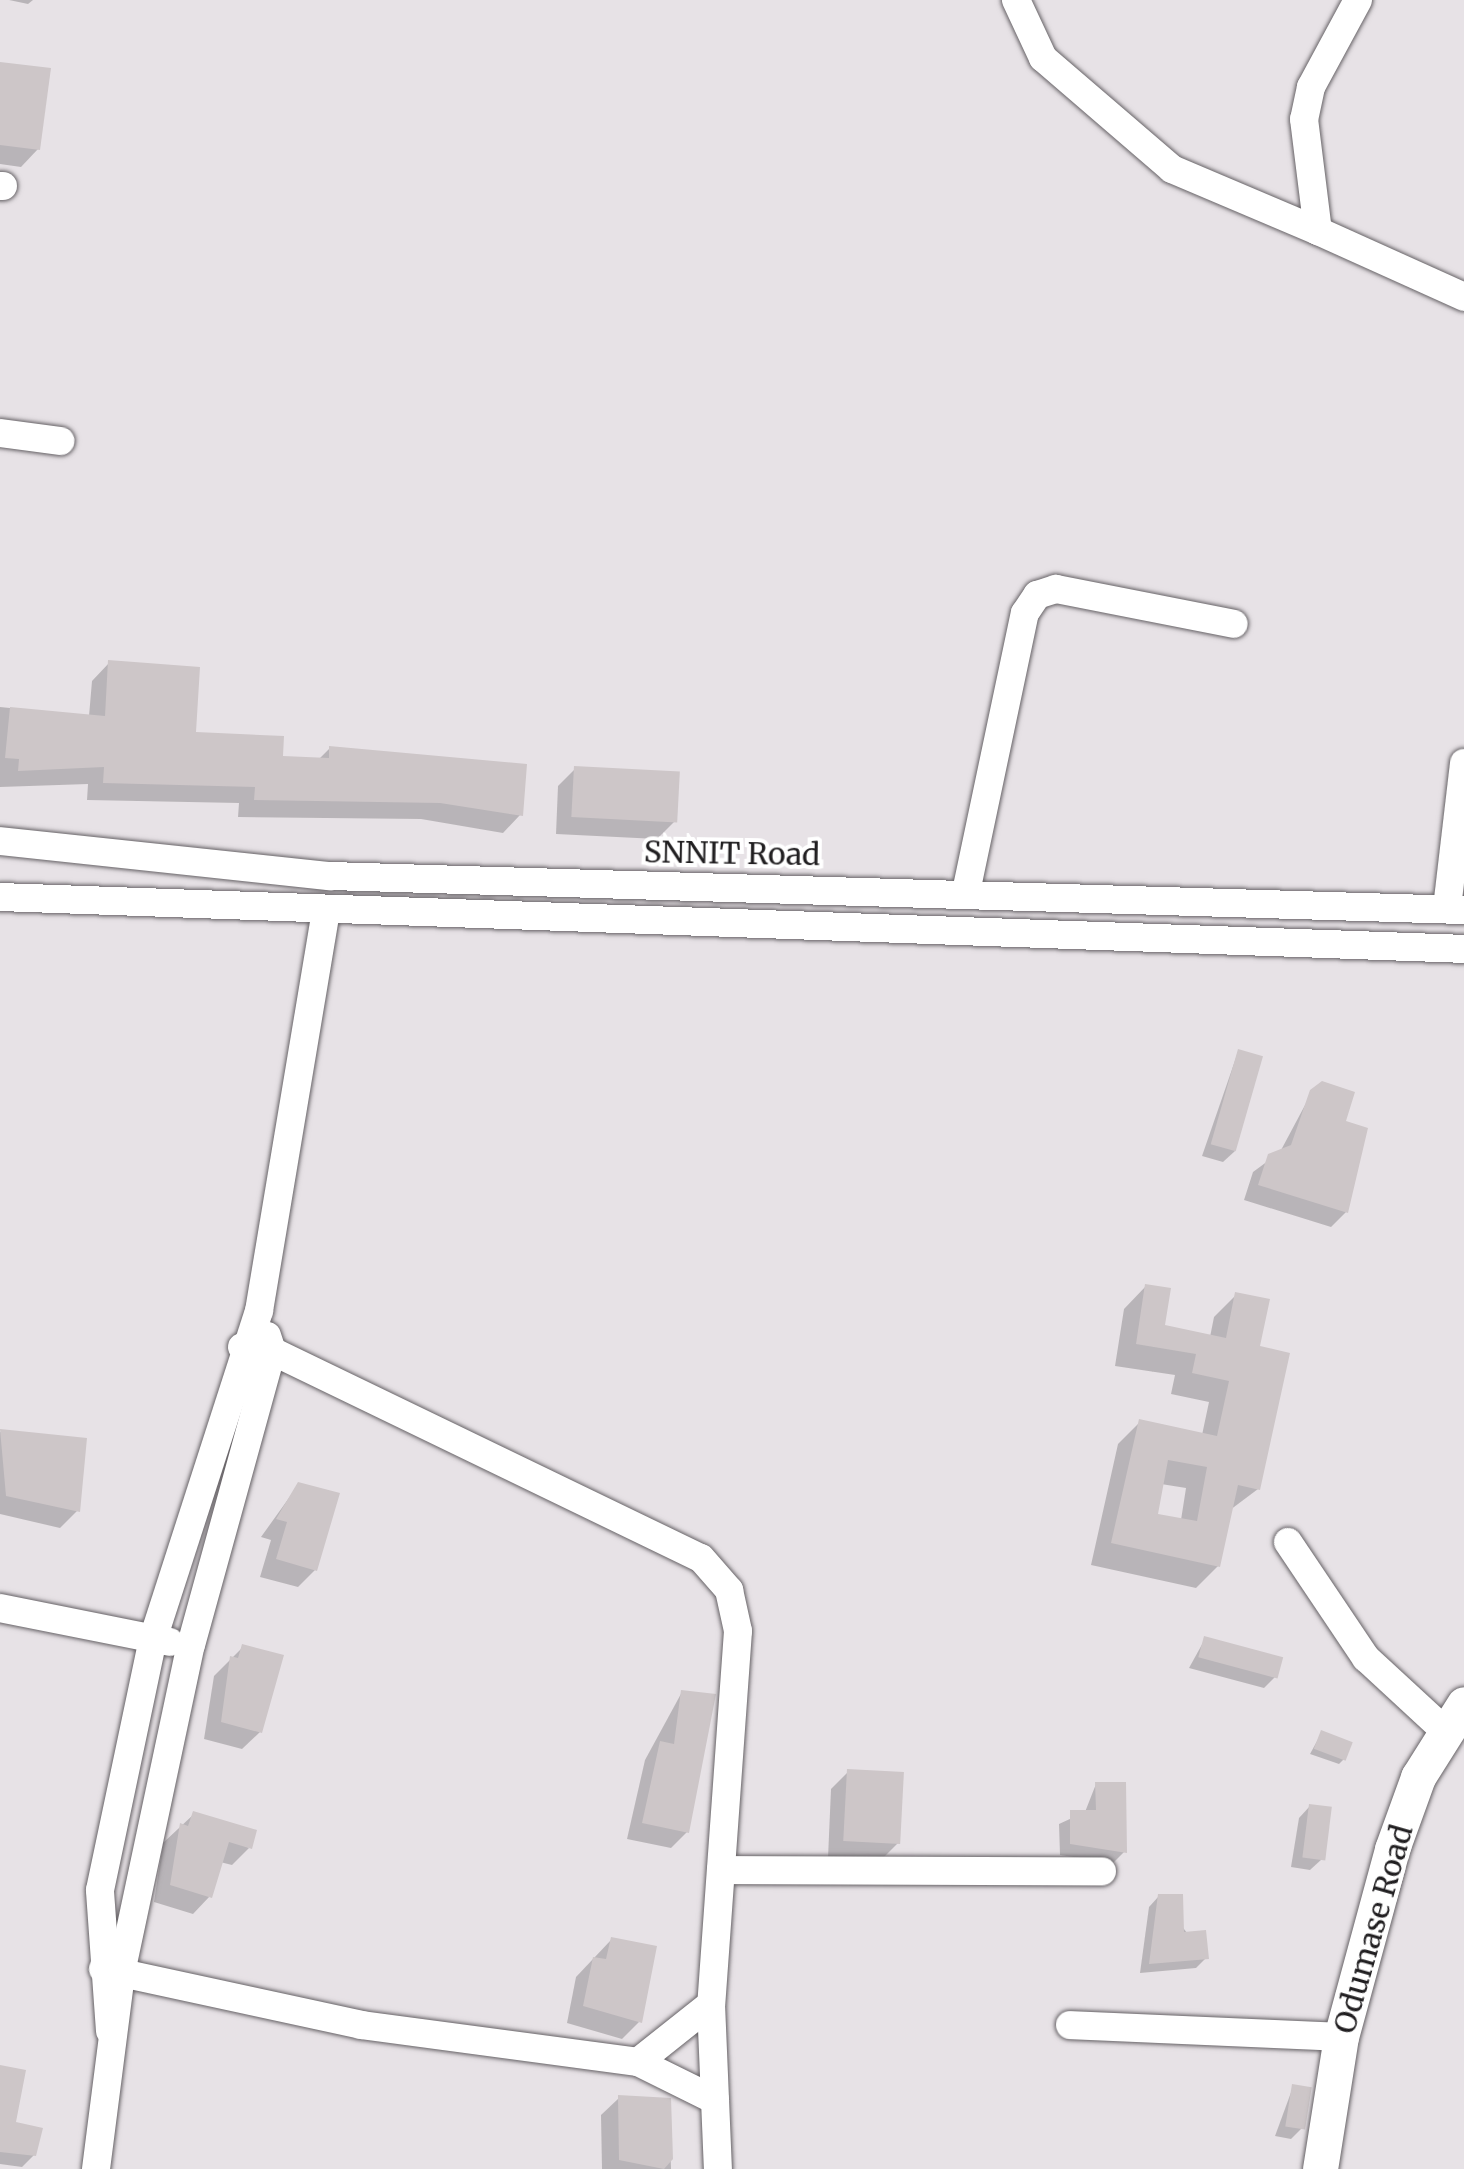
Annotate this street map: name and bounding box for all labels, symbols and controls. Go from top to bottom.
street label: SNNIT Road [643,833,821,873]
street label: Odumase Road [1326,1821,1420,2037]

